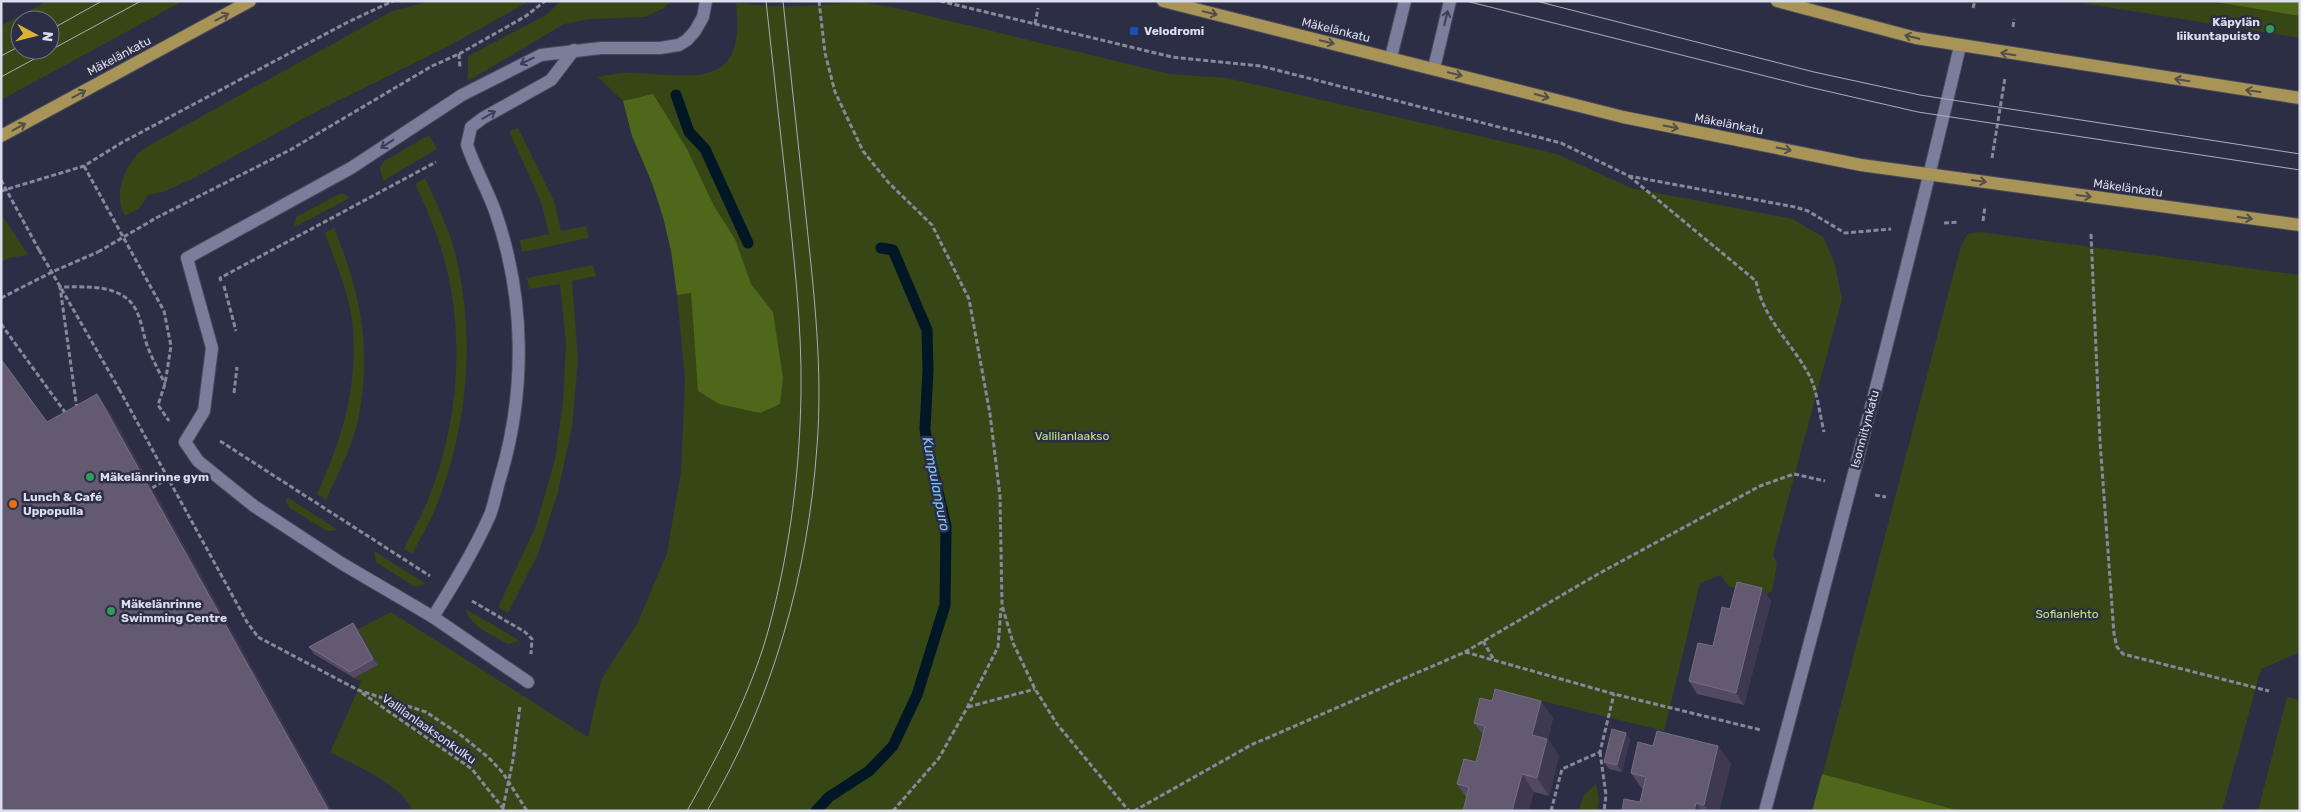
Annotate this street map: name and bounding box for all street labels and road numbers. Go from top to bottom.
street label: Mäkelänkatu [1300,15,1372,45]
street label: Mäkelänkatu [85,33,153,79]
street label: Mäkelänkatu [1693,110,1765,138]
street label: Mäkelänkatu [2092,176,2164,200]
street label: Isonniitynkatu [1848,389,1882,469]
street label: Vallilanlaaksonkulku [379,691,479,767]

